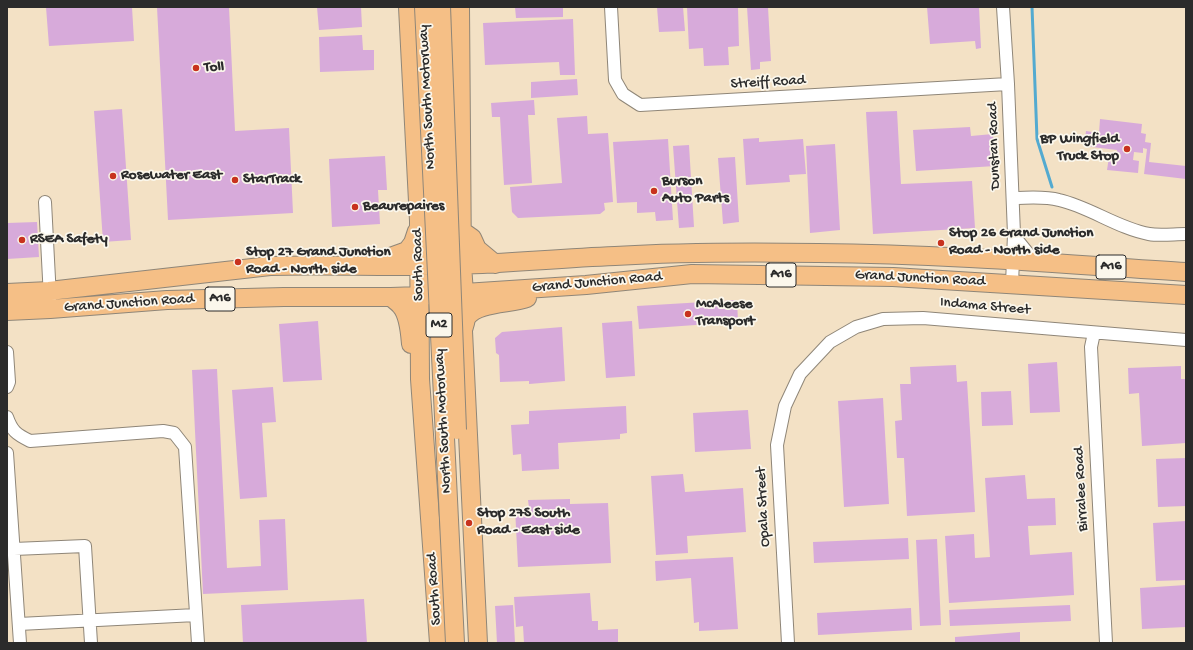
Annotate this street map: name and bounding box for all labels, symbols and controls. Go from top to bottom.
street label: North South Motorway [415,24,441,170]
place label: Toll [204,59,224,77]
marker: Toll [191,63,201,73]
street label: Streiff Road [730,72,806,94]
street label: Dunstan Road [984,102,1006,190]
place label: BP Wingfield Truck Stop [1040,131,1119,166]
marker: BP Wingfield Truck Stop [1122,144,1132,154]
place label: Rosewater East [121,167,222,185]
marker: Rosewater East [108,171,118,181]
place label: StarTrack [243,171,301,189]
place label: Burson Auto Parts [662,173,729,208]
marker: StarTrack [230,175,240,185]
marker: Burson Auto Parts [649,186,659,196]
place label: Beaurepaires [363,198,444,216]
marker: Beaurepaires [350,202,360,212]
place label: Stop 26 Grand Junction Road - North side [949,225,1093,260]
street label: South Road [409,229,429,301]
place label: RSEA Safety [30,231,108,249]
marker: RSEA Safety [17,235,27,245]
marker: Stop 26 Grand Junction Road - North side [936,238,946,248]
place label: Stop 27 Grand Junction Road - North side [246,244,391,279]
road number: A16 [1096,255,1126,279]
marker: Stop 27 Grand Junction Road - North side [233,257,243,267]
road number: A16 [766,263,796,287]
street label: Grand Junction Road [854,267,986,291]
street label: Grand Junction Road [531,268,663,298]
road number: A16 [205,287,235,311]
street label: Grand Junction Road [63,290,195,318]
street label: Indama Street [939,294,1031,320]
place label: McAleese Transport [696,296,755,331]
marker: McAleese Transport [683,309,693,319]
road number: M2 [426,313,452,337]
street label: North South Motorway [431,348,457,494]
street label: Birralee Road [1071,446,1093,532]
street label: Opala Street [753,467,775,547]
place label: Stop 27S South Road - East side [477,505,580,540]
marker: Stop 27S South Road - East side [464,518,474,528]
street label: South Road [424,552,446,626]

